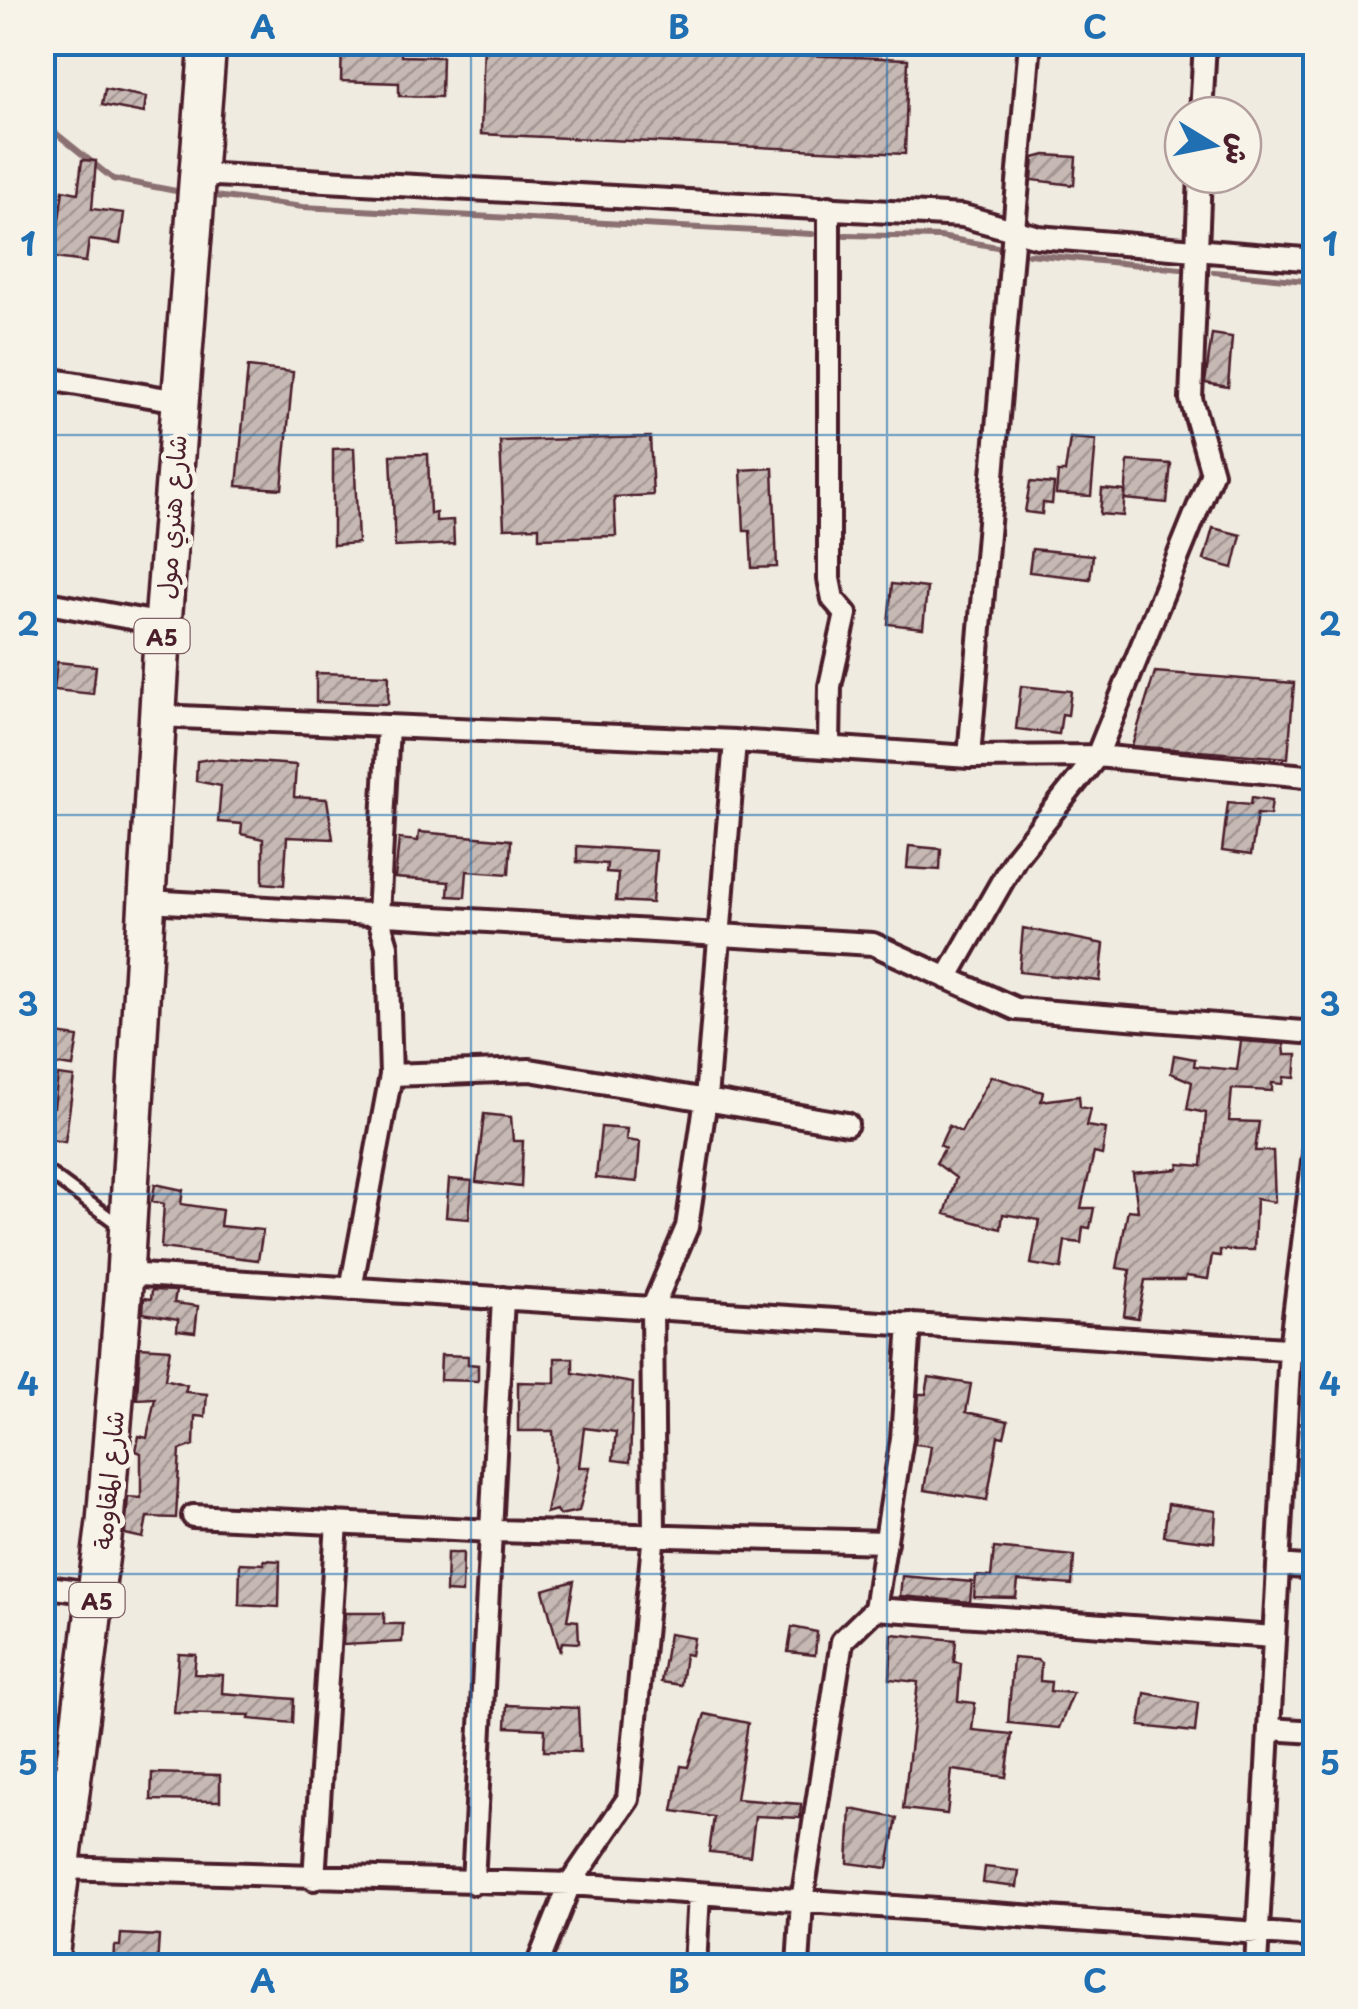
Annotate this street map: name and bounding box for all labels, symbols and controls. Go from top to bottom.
text: A [250,2,276,50]
text: B [668,2,690,50]
text: C [1083,2,1107,50]
north arrow [1163,95,1263,195]
text: ش [1215,131,1263,169]
text: 1 [20,219,36,267]
text: 1 [1322,219,1338,267]
street label: شارع هنري مول [146,434,197,601]
text: 2 [17,599,39,647]
text: 2 [1319,599,1341,647]
road number: A5 [134,619,190,653]
text: 3 [18,979,38,1027]
text: 3 [1320,979,1340,1027]
text: 4 [17,1359,39,1407]
text: 4 [1319,1359,1341,1407]
street label: شارع المقاومة [83,1409,133,1551]
road number: A5 [70,1583,124,1617]
text: 5 [18,1738,38,1786]
text: 5 [1320,1738,1340,1786]
text: A [250,1956,276,2004]
text: B [668,1956,690,2004]
text: C [1083,1956,1107,2004]

